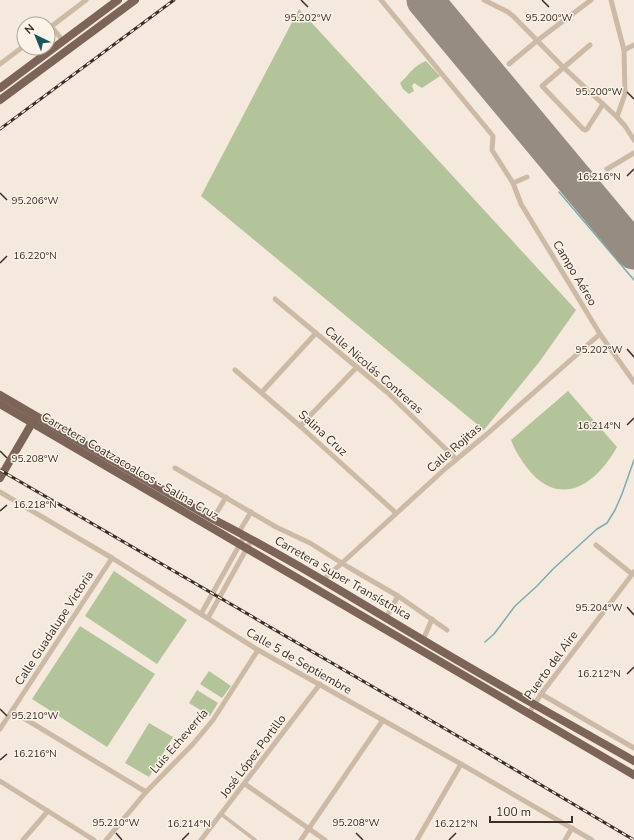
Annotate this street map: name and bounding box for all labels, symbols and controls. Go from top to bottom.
text: 95.202°W [284,11,332,25]
text: 95.200°W [525,11,573,25]
north arrow [16,16,56,56]
text: N [21,21,38,37]
text: 95.200°W [575,85,623,99]
text: 16.216°N [577,170,621,184]
text: 95.206°W [11,194,59,208]
street label: Campo Aéreo [549,237,601,309]
text: 16.220°N [13,249,57,263]
street label: Calle Nicolás Contreras [321,323,427,417]
text: 95.202°W [575,343,623,357]
street label: Salina Cruz [295,407,351,460]
street label: Carretera Coatzacoalcos - Salina Cruz [38,409,222,524]
text: 16.214°N [577,419,621,433]
street label: Calle Rojitas [423,420,485,476]
text: 95.208°W [11,452,59,466]
text: 16.218°N [13,498,57,512]
street label: Carretera Super Transístmica [272,532,414,624]
street label: Calle Guadalupe Victoria [11,568,97,688]
text: 95.204°W [575,601,623,615]
street label: Calle 5 de Septiembre [243,624,355,698]
street label: Puerto del Aire [521,627,581,703]
text: 16.212°N [577,667,621,681]
street label: Luis Echeverría [147,705,211,777]
text: 95.210°W [11,709,59,723]
street label: José López Portillo [216,711,290,802]
text: 16.216°N [13,747,57,761]
scale bar [490,798,572,824]
text: 100 m [496,804,531,820]
text: 95.210°W [92,816,140,830]
text: 95.208°W [332,816,380,830]
text: 16.214°N [167,817,211,831]
text: 16.212°N [434,817,478,831]

